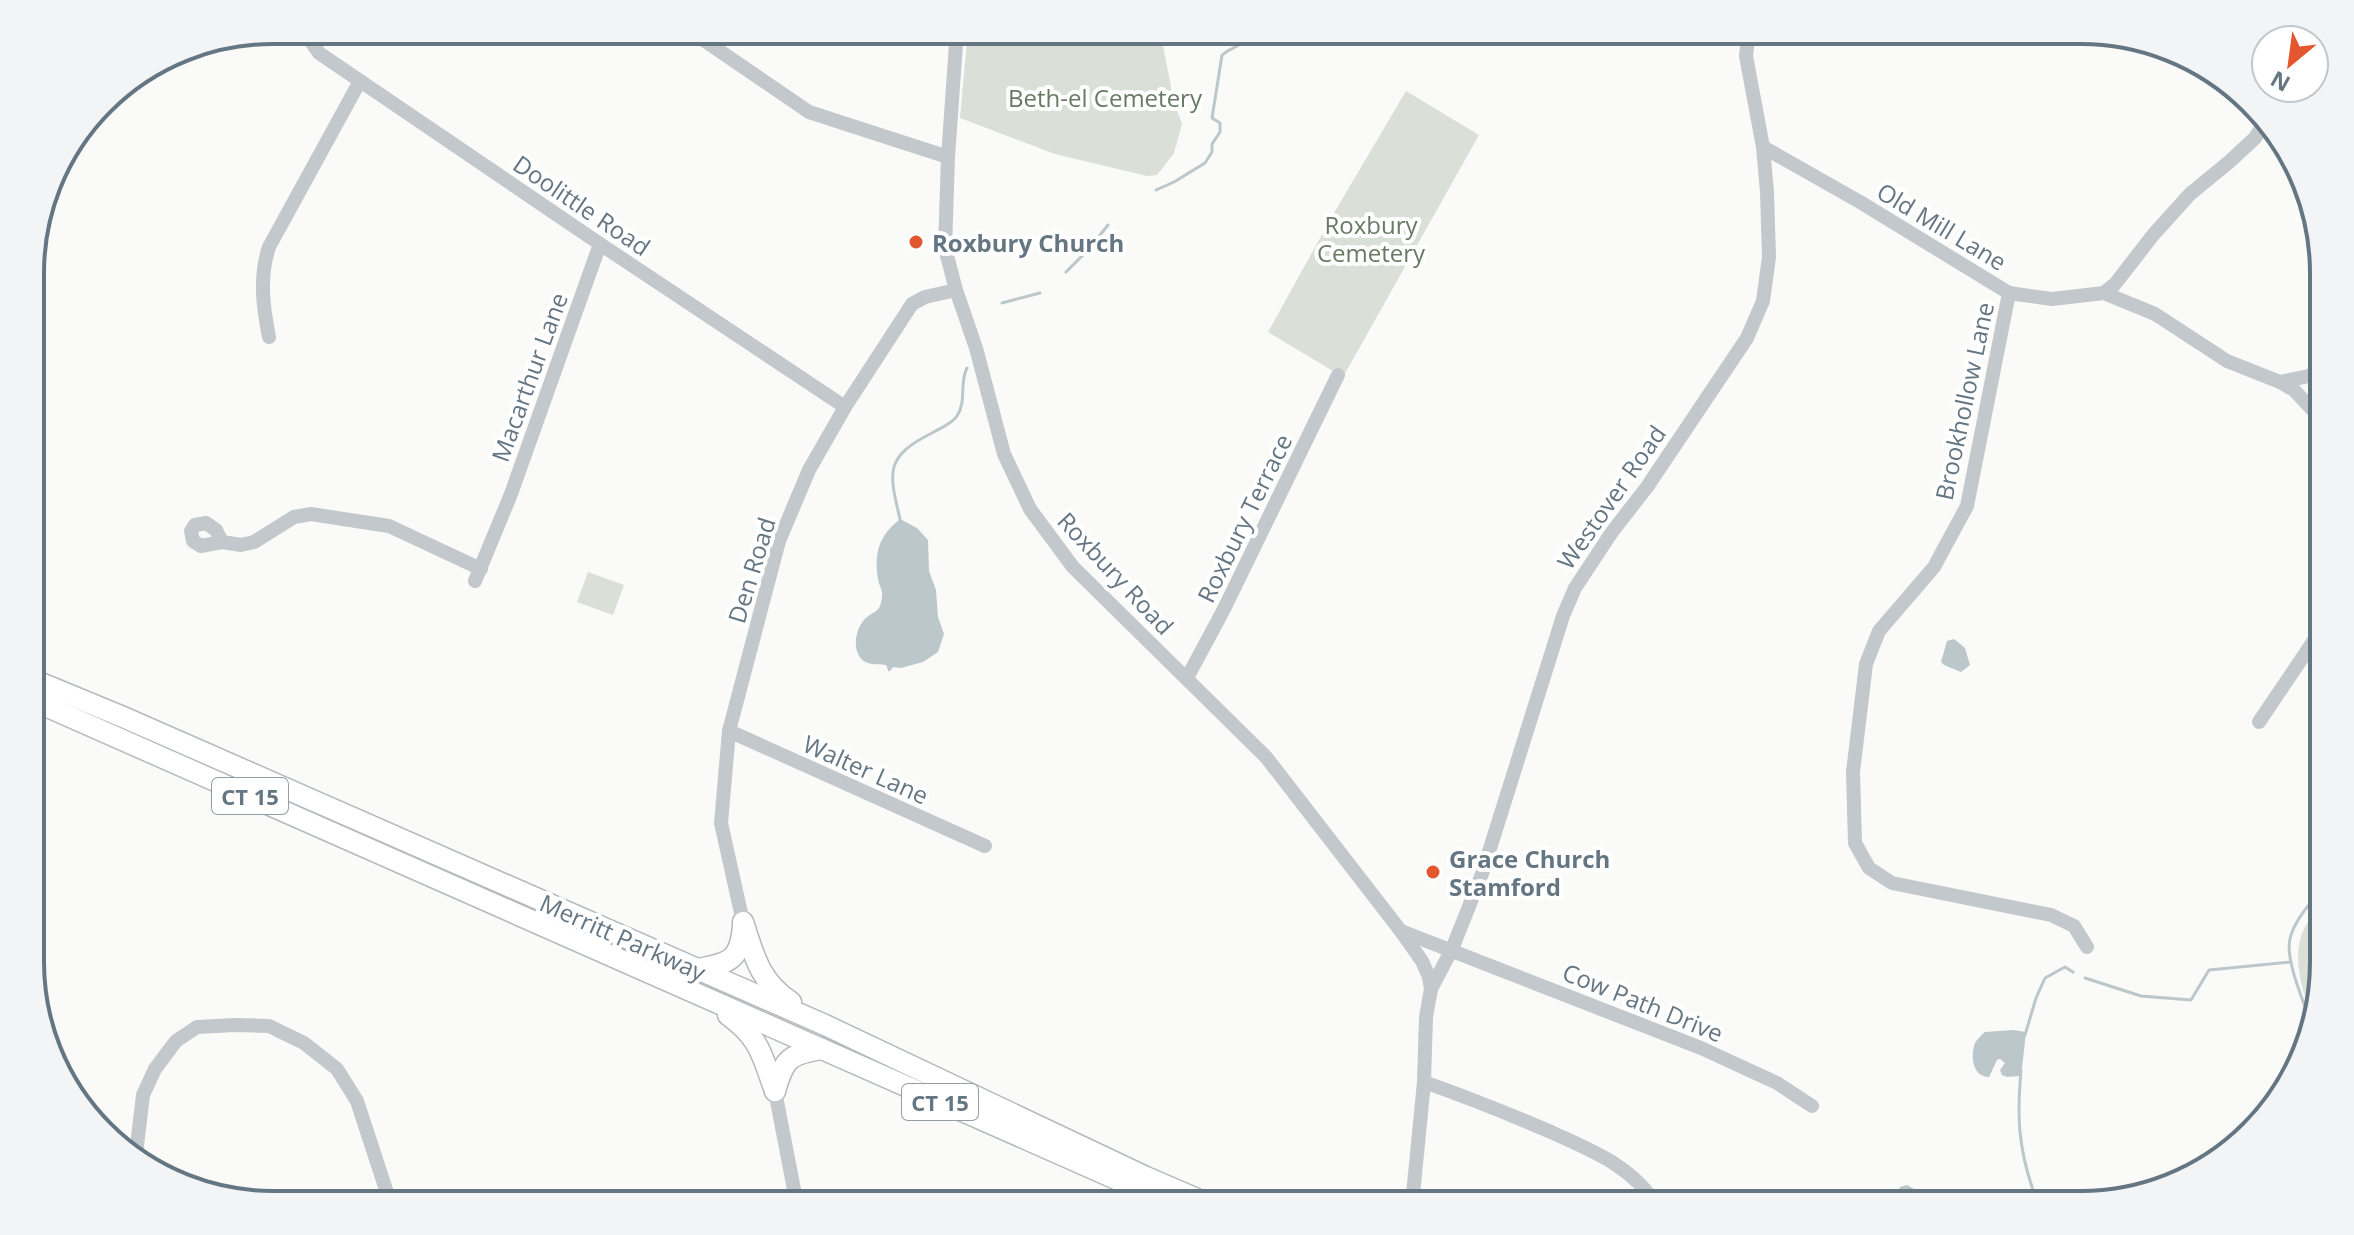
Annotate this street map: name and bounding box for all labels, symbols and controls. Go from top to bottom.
north arrow [2250,24,2330,104]
text: N [2265,65,2295,100]
park label: Beth-el Cemetery [1008,81,1203,114]
street label: Doolittle Road [507,147,657,263]
street label: Old Mill Lane [1871,174,2013,278]
park label: Roxbury Cemetery [1317,208,1426,269]
place label: Roxbury Church [932,226,1124,259]
marker: Roxbury Church [907,233,925,251]
street label: Macarthur Lane [483,288,575,466]
street label: Brookhollow Lane [1927,299,2001,503]
street label: Westover Road [1549,418,1673,576]
street label: Roxbury Terrace [1189,428,1299,608]
street label: Roxbury Road [1051,504,1181,642]
street label: Den Road [719,513,783,627]
street label: Walter Lane [798,727,934,811]
road number: CT 15 [212,778,288,814]
place label: Grace Church Stamford [1449,842,1610,903]
marker: Grace Church Stamford [1424,863,1442,881]
street label: Merritt Parkway [535,886,712,989]
street label: Cow Path Drive [1558,955,1728,1049]
road number: CT 15 [902,1084,978,1120]

